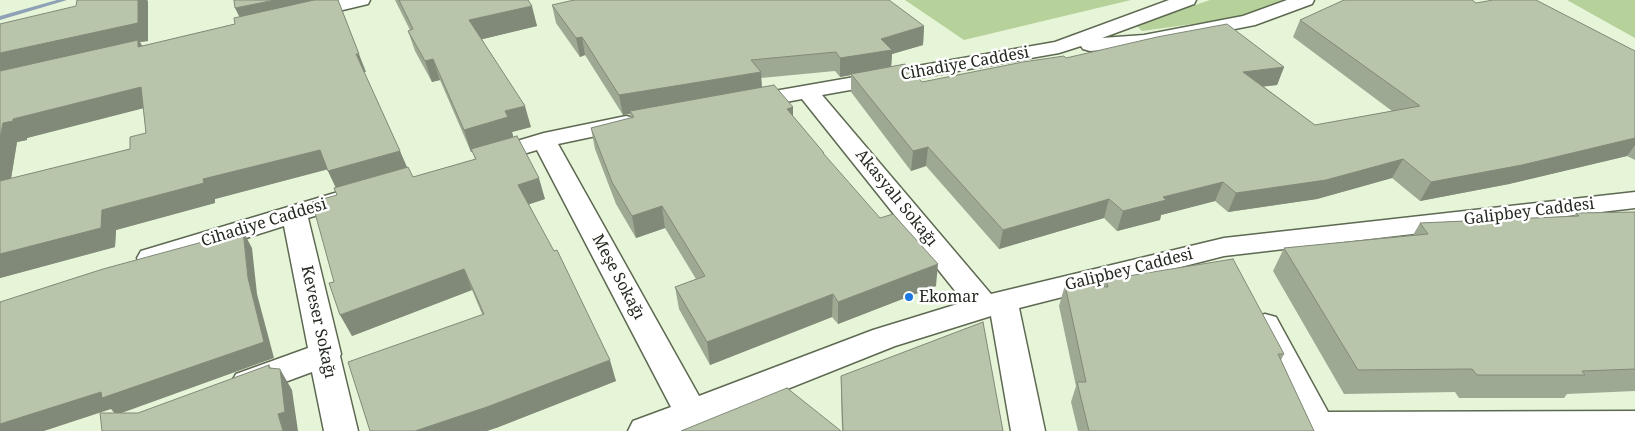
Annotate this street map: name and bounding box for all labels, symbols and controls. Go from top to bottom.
street label: Cihadiye Caddesi [899,43,1031,85]
street label: Akasyalı Sokağı [851,146,941,250]
street label: Galipbey Caddesi [1463,194,1595,230]
street label: Cihadiye Caddesi [199,195,329,251]
street label: Meşe Sokağı [588,231,648,323]
street label: Galipbey Caddesi [1063,245,1195,295]
street label: Keveser Sokağı [297,264,339,380]
place label: Ekomar [919,287,979,307]
marker: Ekomar [903,291,915,303]

